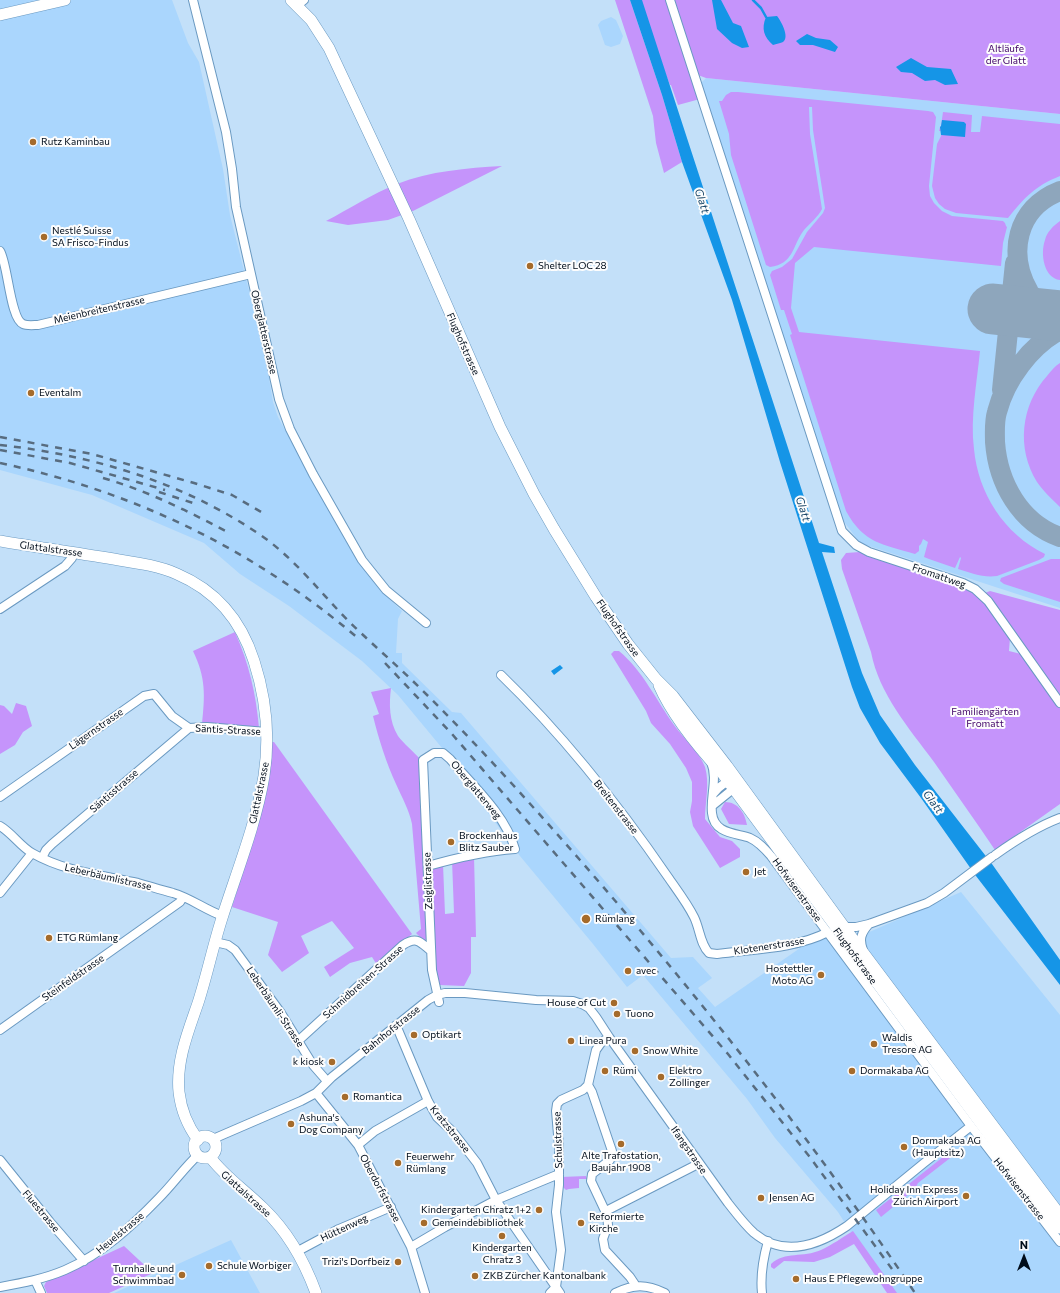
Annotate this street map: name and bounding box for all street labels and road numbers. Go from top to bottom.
street label: Oberglatterstrasse [248,289,280,375]
street label: Meienbreitenstrasse [52,294,146,326]
street label: Flughofstrasse [444,311,482,377]
street label: Glattalstrasse [19,539,83,559]
street label: Fromattweg [911,561,967,591]
street label: Flughofstrasse [594,597,642,659]
street label: Lägernstrasse [67,706,125,752]
street label: Säntis-Strasse [195,722,261,738]
street label: Oberglatterweg [448,758,504,822]
street label: Glattalstrasse [247,761,271,825]
street label: Säntisstrasse [87,767,141,815]
street label: Breitenstrasse [591,778,641,836]
street label: Zelglistrasse [421,852,435,910]
street label: Hofwisenstrasse [770,856,824,924]
street label: Leberbäumlistrasse [63,861,153,893]
street label: Flughofstrasse [831,925,879,987]
street label: Klotenerstrasse [733,934,805,958]
street label: Schmidbreiten-Strasse [320,943,406,1021]
street label: Steinfeldstrasse [40,952,106,1004]
street label: Leberbäumli-Strasse [244,965,306,1049]
street label: Bahnhofstrasse [360,1003,422,1057]
street label: Kratzstrasse [427,1103,473,1155]
street label: Schulstrasse [551,1111,565,1169]
street label: Ifangstrasse [668,1124,710,1176]
street label: Oberdorfstrasse [357,1152,403,1224]
street label: Hofwisenstrasse [991,1156,1047,1222]
street label: Glattalstrasse [219,1168,273,1220]
street label: Fluestrasse [20,1188,62,1234]
street label: Heuelstrasse [94,1210,146,1256]
street label: Hüttenweg [319,1212,369,1244]

